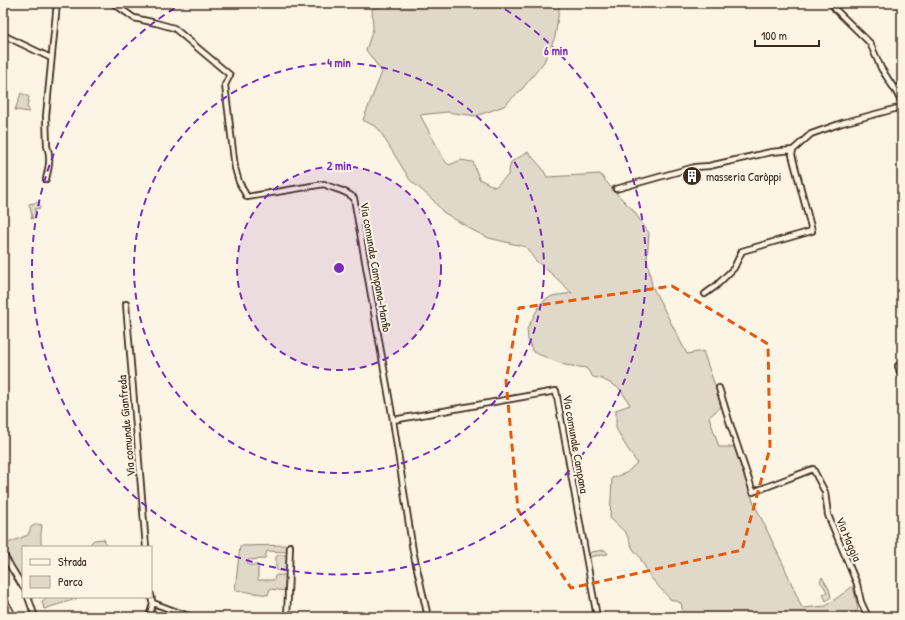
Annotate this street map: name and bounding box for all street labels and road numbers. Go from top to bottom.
street label: Via comunale Campana-Manfio [356,201,396,333]
street label: Via comunale Gianfreda [113,374,139,477]
street label: Via comunale Campana [559,393,593,495]
street label: Via Maggia [832,514,866,564]

